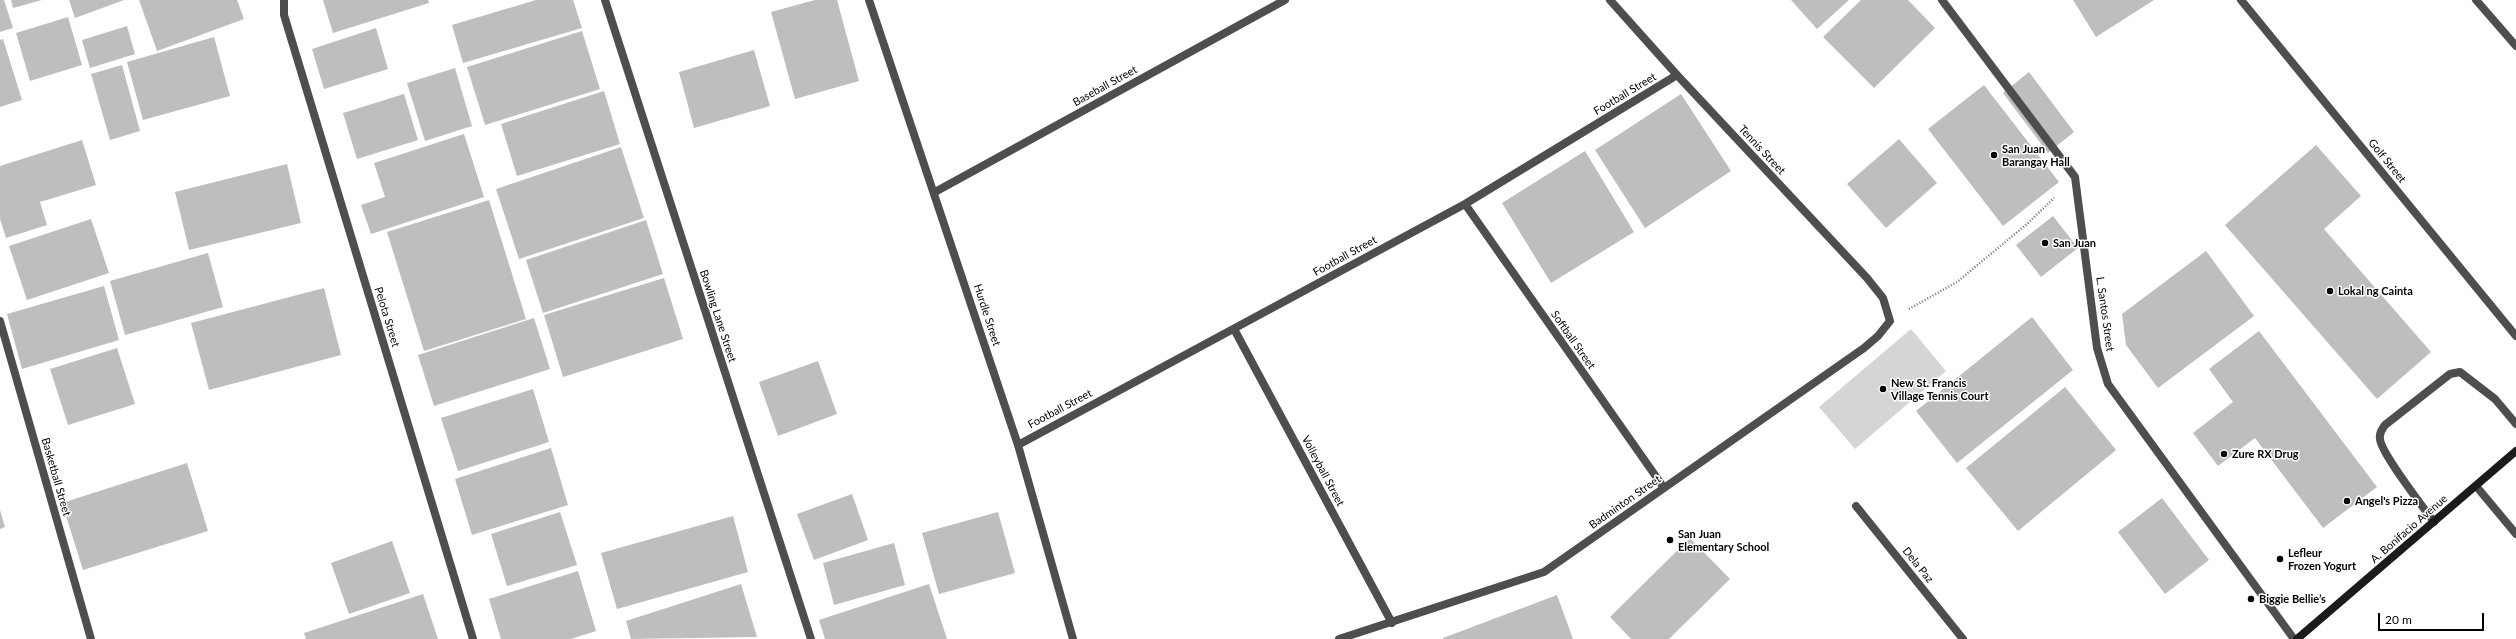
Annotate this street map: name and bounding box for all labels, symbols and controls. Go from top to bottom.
street label: Baseball Street [1070,63,1140,109]
street label: Football Street [1591,70,1659,118]
street label: Tennis Street [1736,123,1788,177]
street label: Golf Street [2365,136,2409,186]
place label: San Juan Barangay Hall [2002,142,2070,168]
marker: San Juan Barangay Hall [1989,150,1999,160]
street label: Football Street [1311,233,1379,279]
place label: San Juan [2053,236,2096,250]
marker: San Juan [2040,238,2050,248]
street label: Bowling Lane Street [697,268,739,364]
street label: L. Santos Street [2093,276,2117,352]
street label: Hurdle Street [971,282,1003,348]
place label: Lokal ng Cainta [2338,284,2413,298]
street label: Pelota Street [372,285,402,349]
marker: Lokal ng Cainta [2325,286,2335,296]
street label: Softball Street [1548,308,1598,372]
place label: New St. Francis Village Tennis Court [1891,376,1988,402]
marker: New St. Francis Village Tennis Court [1878,384,1888,394]
street label: Football Street [1026,387,1094,431]
street label: Volleyball Street [1299,433,1347,509]
street label: Basketball Street [39,436,73,518]
place label: Zure RX Drug [2232,447,2299,461]
marker: Zure RX Drug [2219,449,2229,459]
street label: Badminton Street [1587,472,1663,532]
street label: A. Bonifacio Avenue [2368,492,2450,566]
place label: Angel's Pizza [2355,494,2418,508]
marker: Angel's Pizza [2342,496,2352,506]
place label: San Juan Elementary School [1678,527,1769,553]
marker: San Juan Elementary School [1665,535,1675,545]
street label: Dela Paz [1900,545,1936,585]
place label: Lefleur Frozen Yogurt [2288,546,2356,572]
marker: Lefleur Frozen Yogurt [2275,554,2285,564]
place label: Biggie Bellie’s [2259,592,2326,606]
marker: Biggie Bellie’s [2246,594,2256,604]
scale bar [2380,605,2486,631]
text: 20 m [2385,612,2412,627]

